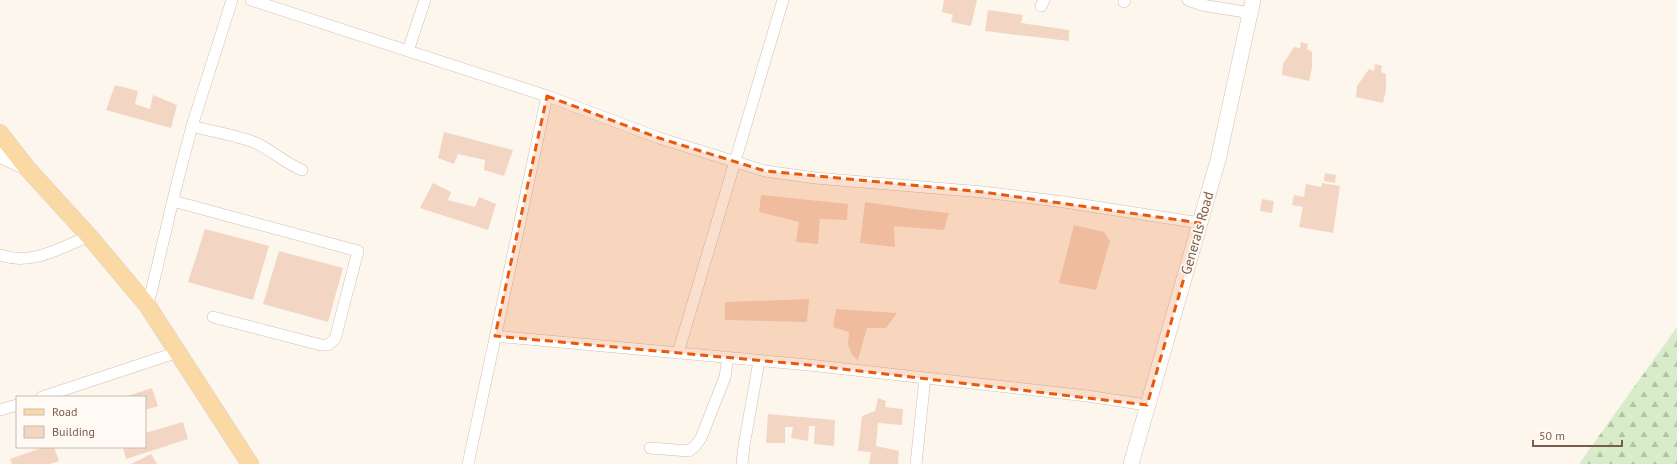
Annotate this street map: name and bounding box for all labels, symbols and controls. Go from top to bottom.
street label: Generals Road [1177,189,1217,277]
legend [16,396,146,448]
text: Road [52,404,77,419]
scale bar [1533,422,1622,448]
text: Building [52,424,95,439]
text: 50 m [1539,428,1565,443]

